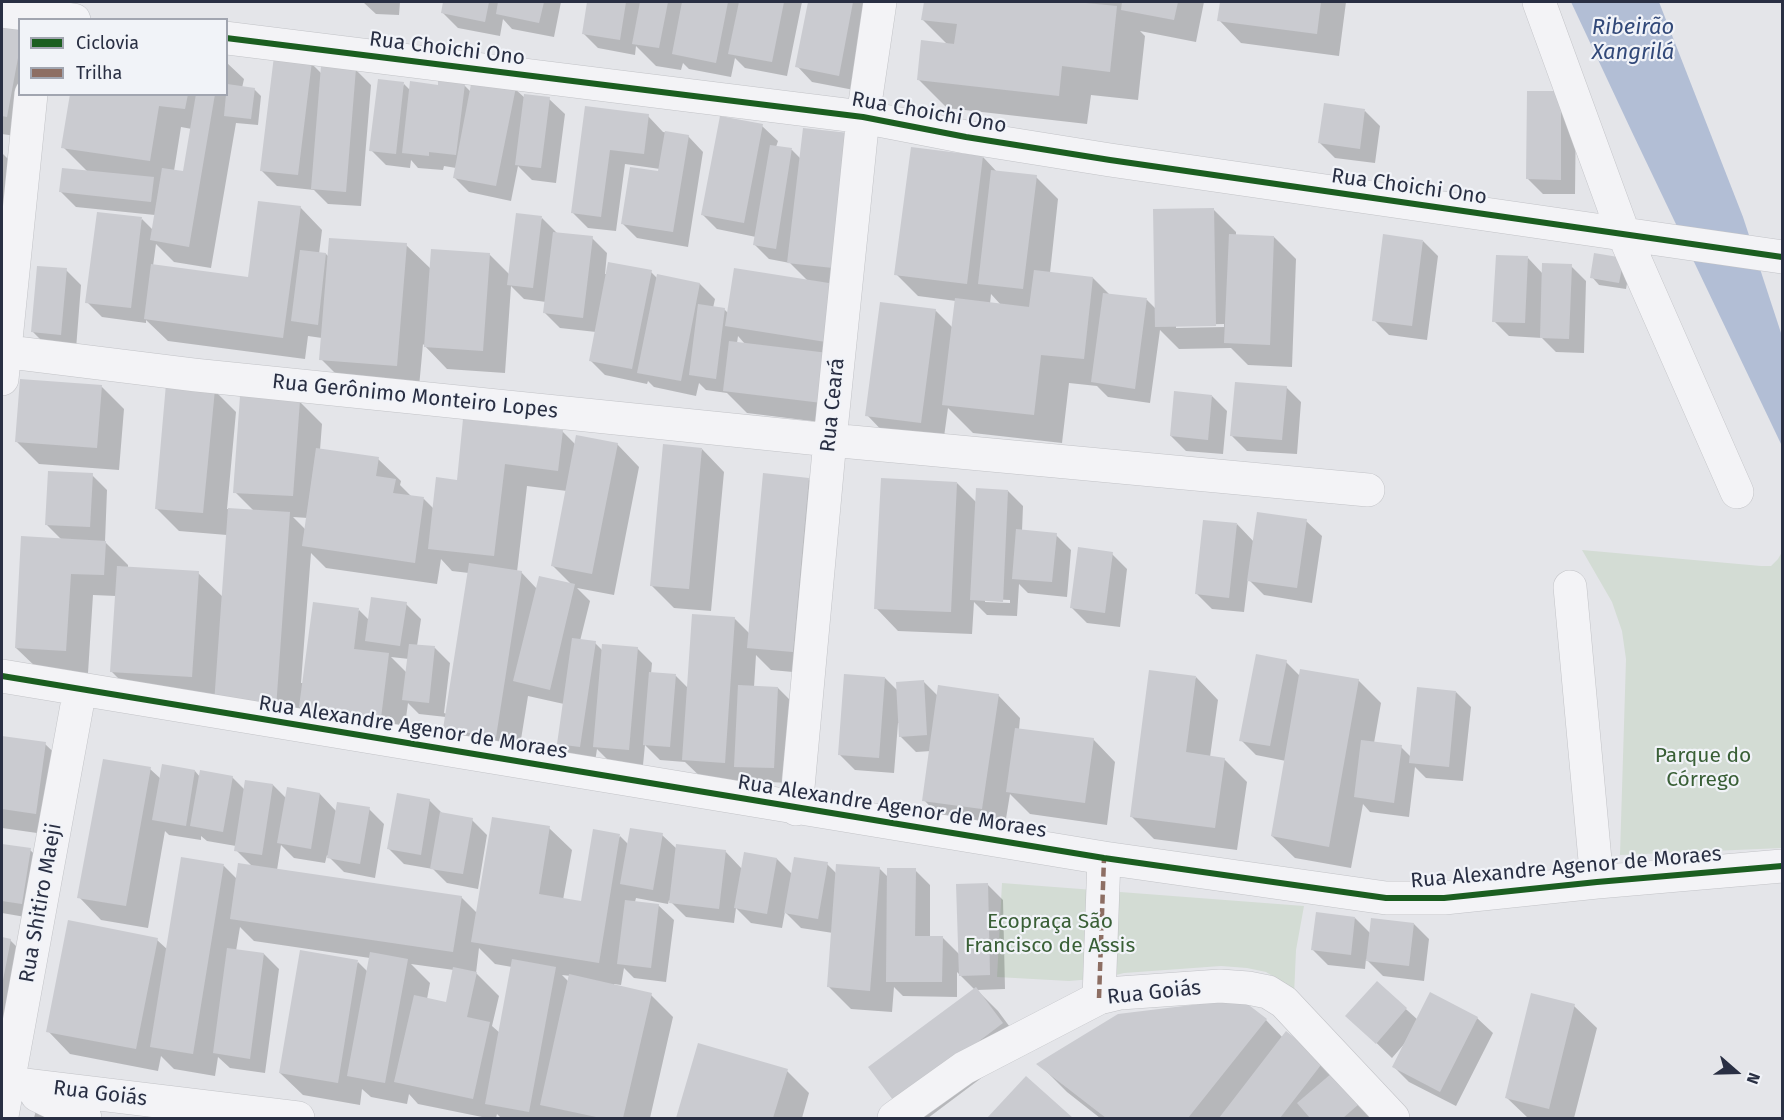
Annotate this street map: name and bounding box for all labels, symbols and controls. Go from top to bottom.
water label: Ribeirão Xangrilá [1592,15,1674,66]
legend [18,18,228,96]
street label: Rua Choichi Ono [368,27,526,71]
text: Ciclovia [76,32,139,54]
text: Trilha [76,62,122,84]
street label: Rua Choichi Ono [850,87,1008,139]
street label: Rua Choichi Ono [1330,164,1488,210]
street label: Rua Ceará [816,357,850,453]
street label: Rua Gerônimo Monteiro Lopes [271,369,559,425]
street label: Rua Alexandre Agenor de Moraes [257,691,569,765]
park label: Parque do Córrego [1655,743,1751,793]
street label: Rua Alexandre Agenor de Moraes [736,770,1048,844]
street label: Rua Shitiro Maeji [15,821,67,985]
street label: Rua Alexandre Agenor de Moraes [1409,842,1723,894]
park label: Ecopraça São Francisco de Assis [965,909,1135,959]
street label: Rua Goiás [1106,976,1202,1010]
north arrow [1706,1042,1766,1102]
text: N [1743,1070,1764,1087]
street label: Rua Goiás [52,1076,148,1112]

